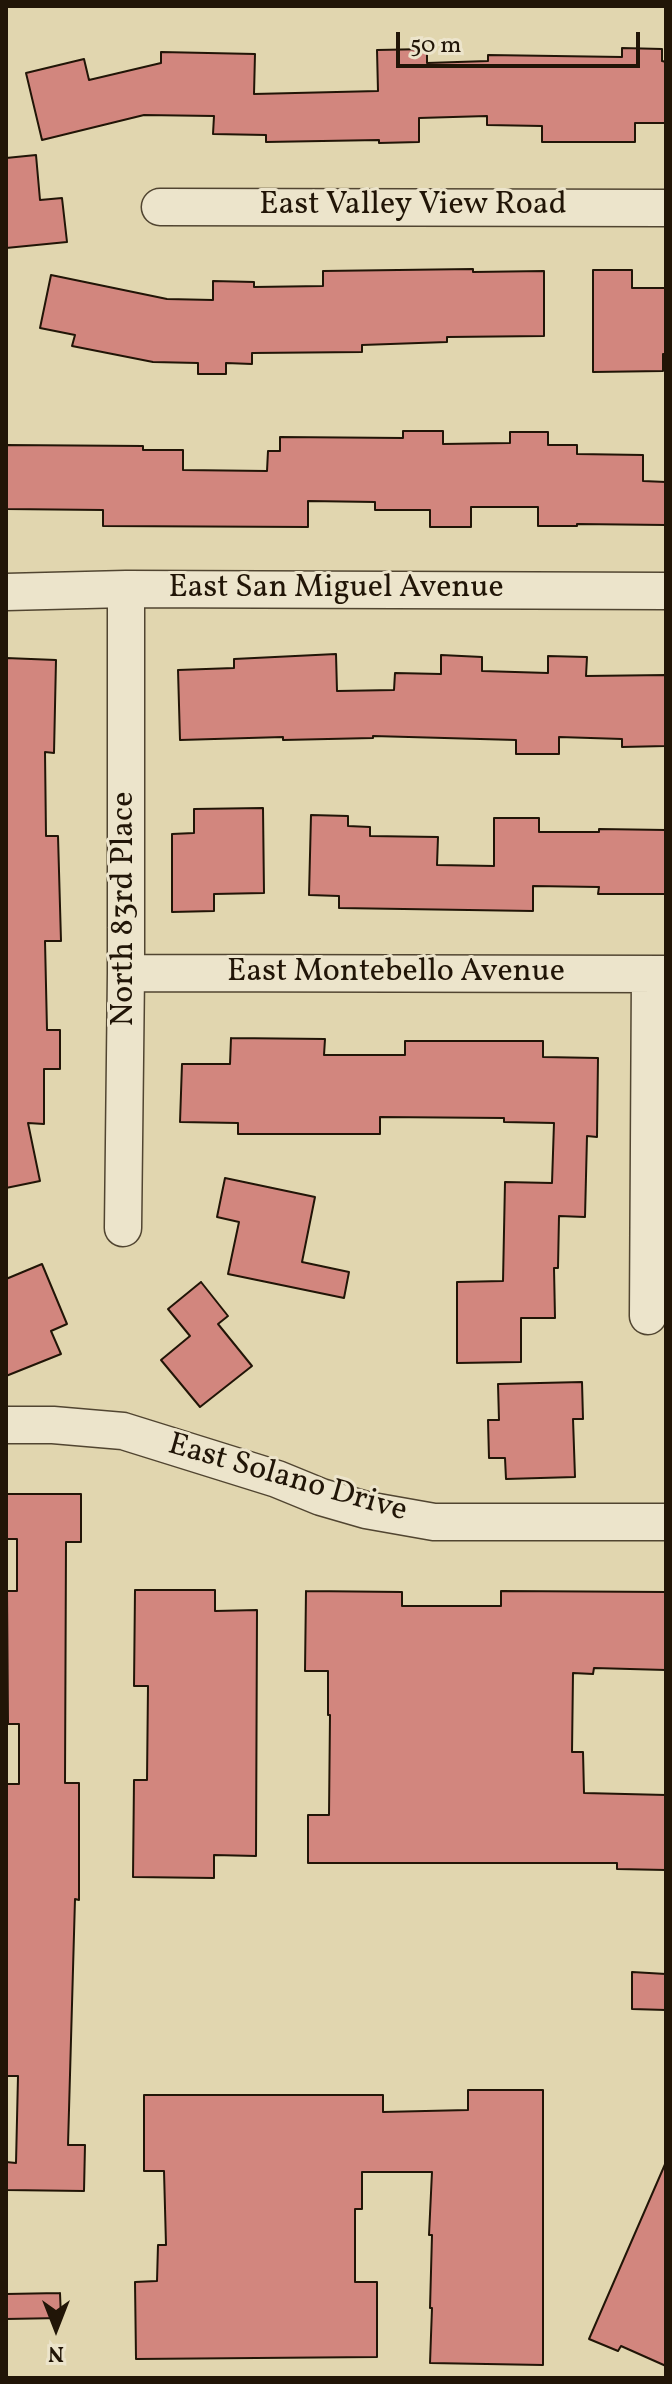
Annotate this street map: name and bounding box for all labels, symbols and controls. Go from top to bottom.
scale bar [400,16,644,66]
text: 50 m [410,29,462,63]
street label: East Valley View Road [259,188,567,226]
street label: East San Miguel Avenue [168,571,504,609]
street label: North 83rd Place [107,792,145,1026]
street label: East Montebello Avenue [227,955,565,993]
street label: East Solano Drive [163,1427,411,1533]
north arrow [16,2288,96,2368]
text: N [48,2337,64,2368]

